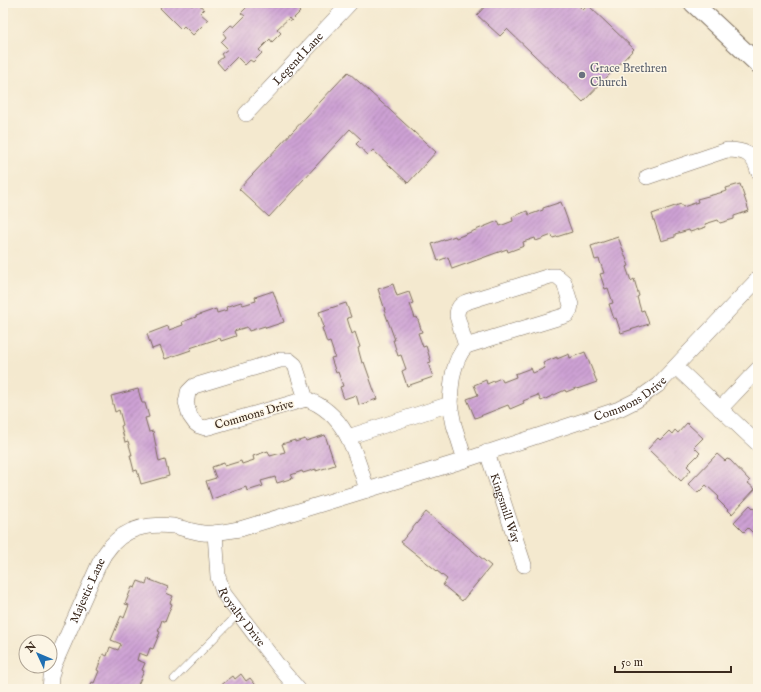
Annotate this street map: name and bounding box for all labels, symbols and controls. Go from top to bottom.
street label: Legend Lane [270,29,327,89]
place label: Grace Brethren Church [590,61,668,90]
marker: Grace Brethren Church [577,70,587,80]
street label: Commons Drive [592,373,670,425]
street label: Commons Drive [213,396,296,433]
street label: Kingsmill Way [486,471,523,545]
street label: Majestic Lane [67,555,109,626]
street label: Royalty Drive [214,586,269,650]
north arrow [18,634,58,674]
text: N [22,639,40,657]
scale bar [615,648,731,674]
text: 50 m [621,655,643,670]

